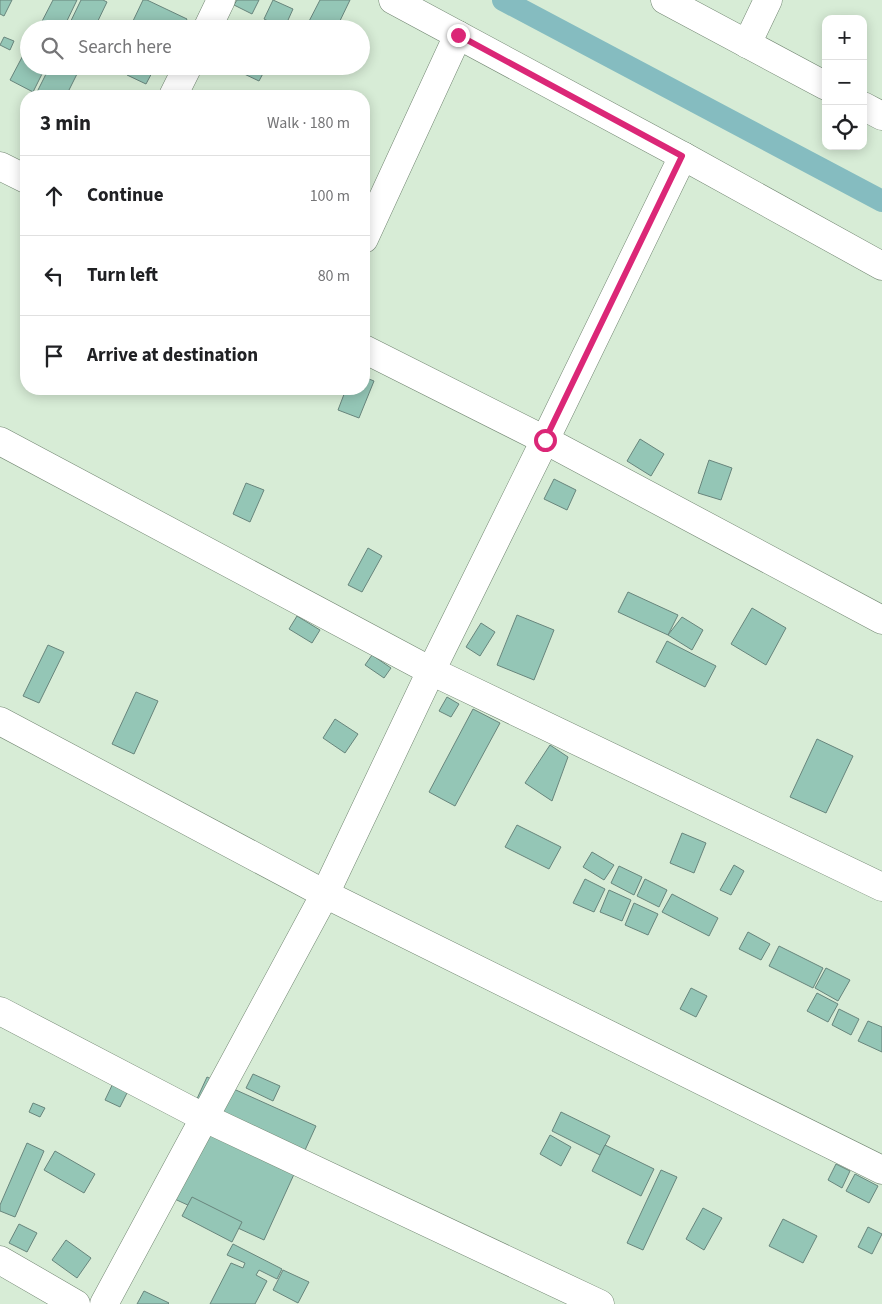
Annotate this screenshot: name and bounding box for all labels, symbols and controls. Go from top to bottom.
map controls [822,15,867,150]
button: + [822,15,867,60]
search box [20,20,370,75]
route end [447,24,470,47]
icon: search [38,34,66,62]
text: Search here [78,34,172,61]
button: − [822,60,867,105]
button: locate [822,105,867,150]
text: 3 min [40,108,91,138]
text: Walk · 180 m [267,112,350,134]
icon: ahead [40,182,68,210]
text: Continue [87,182,164,209]
text: 100 m [310,185,350,207]
icon: left [40,262,68,290]
text: Turn left [87,262,158,289]
text: 80 m [318,265,350,287]
icon: arrive [40,342,68,370]
text: Arrive at destination [87,342,258,369]
route start [534,429,557,452]

